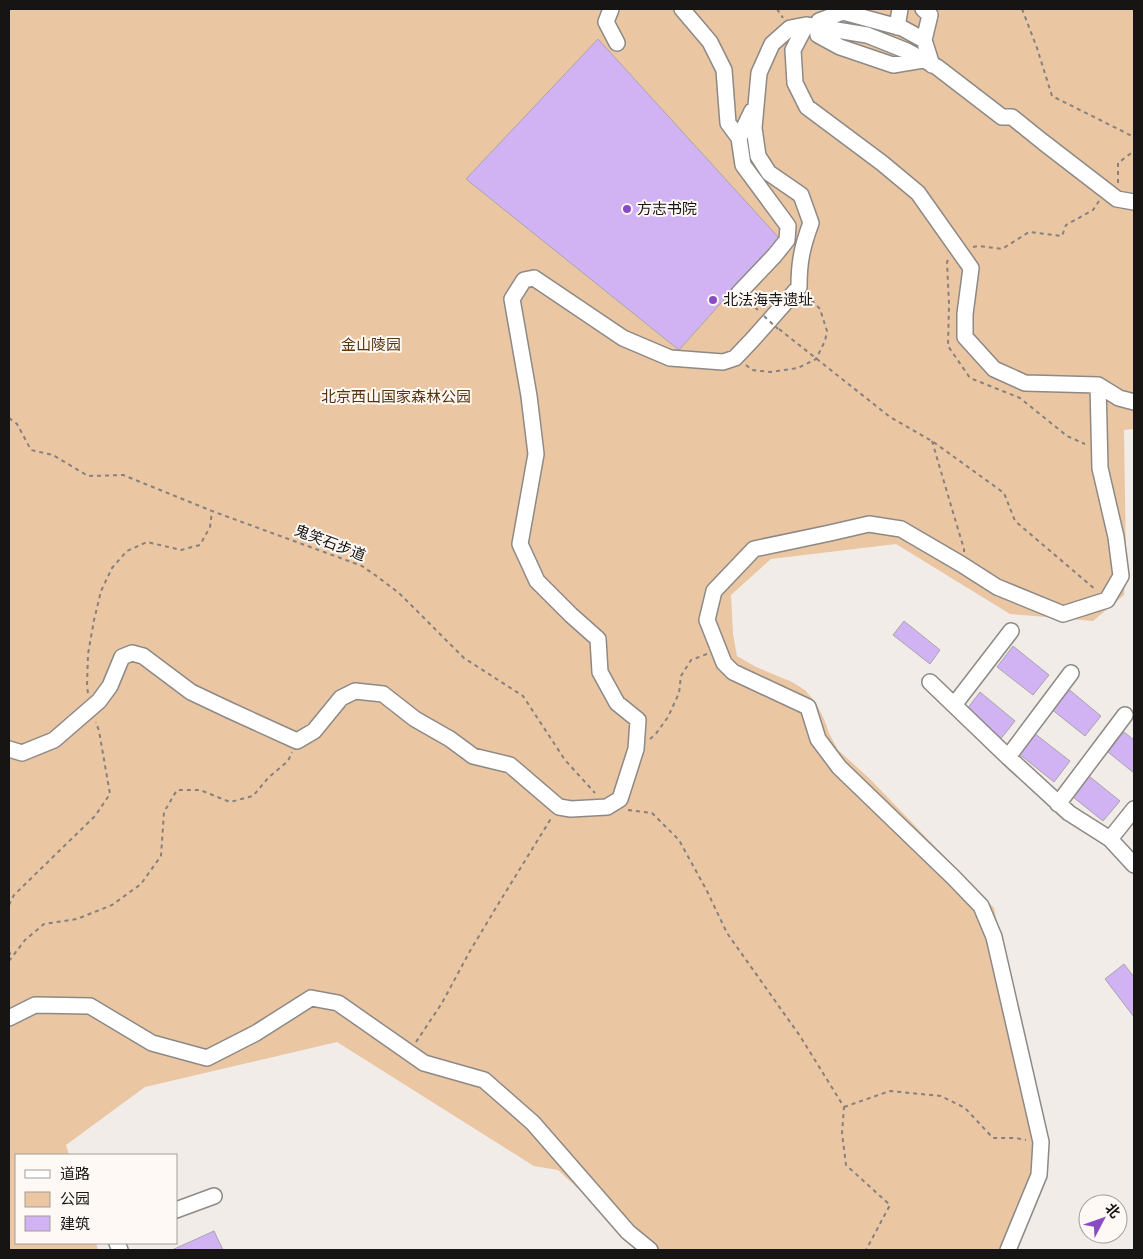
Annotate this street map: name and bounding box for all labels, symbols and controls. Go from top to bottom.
place label: 方志书院 [637,200,697,217]
marker: 方志书院 [621,203,633,215]
place label: 北法海寺遗址 [723,291,813,308]
marker: 北法海寺遗址 [707,294,719,306]
park label: 金山陵园 [341,336,401,353]
park label: 北京西山国家森林公园 [321,388,471,405]
street label: 鬼笑石步道 [292,521,368,564]
legend [15,1154,178,1244]
text: 道路 [60,1165,90,1182]
text: 公园 [60,1190,90,1207]
north arrow [1078,1194,1128,1244]
text: 北 [1102,1200,1123,1221]
text: 建筑 [60,1215,90,1232]

